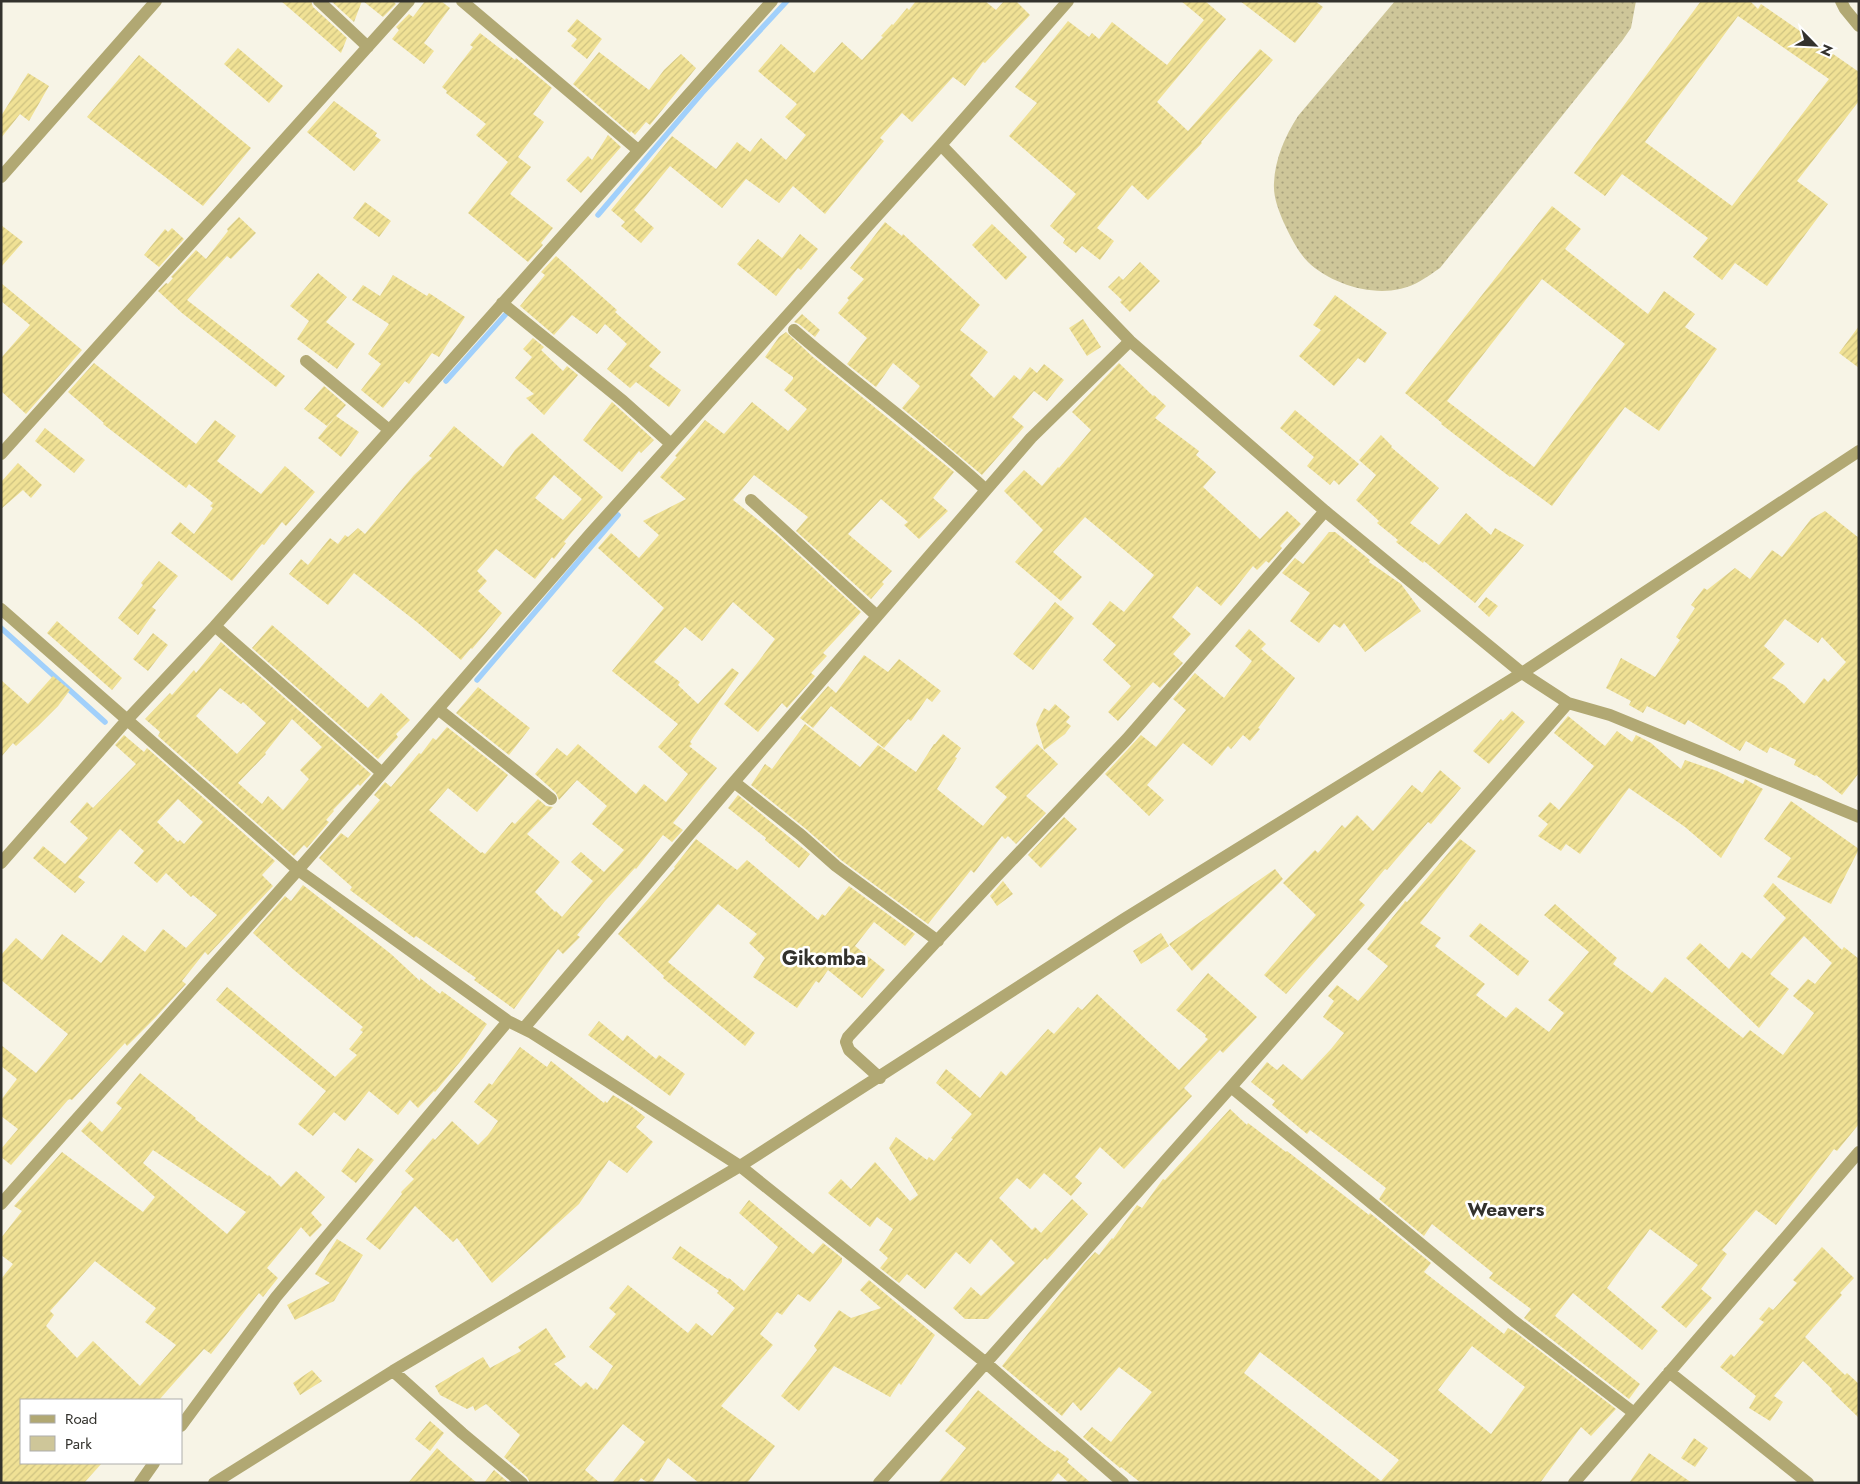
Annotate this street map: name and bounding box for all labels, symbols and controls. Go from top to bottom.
north arrow [1790,20,1840,70]
text: N [1815,41,1838,59]
district label: Gikomba [782,944,866,973]
district label: Weavers [1468,1196,1545,1223]
legend [20,1399,182,1464]
text: Road [65,1408,97,1430]
text: Park [65,1433,92,1455]

